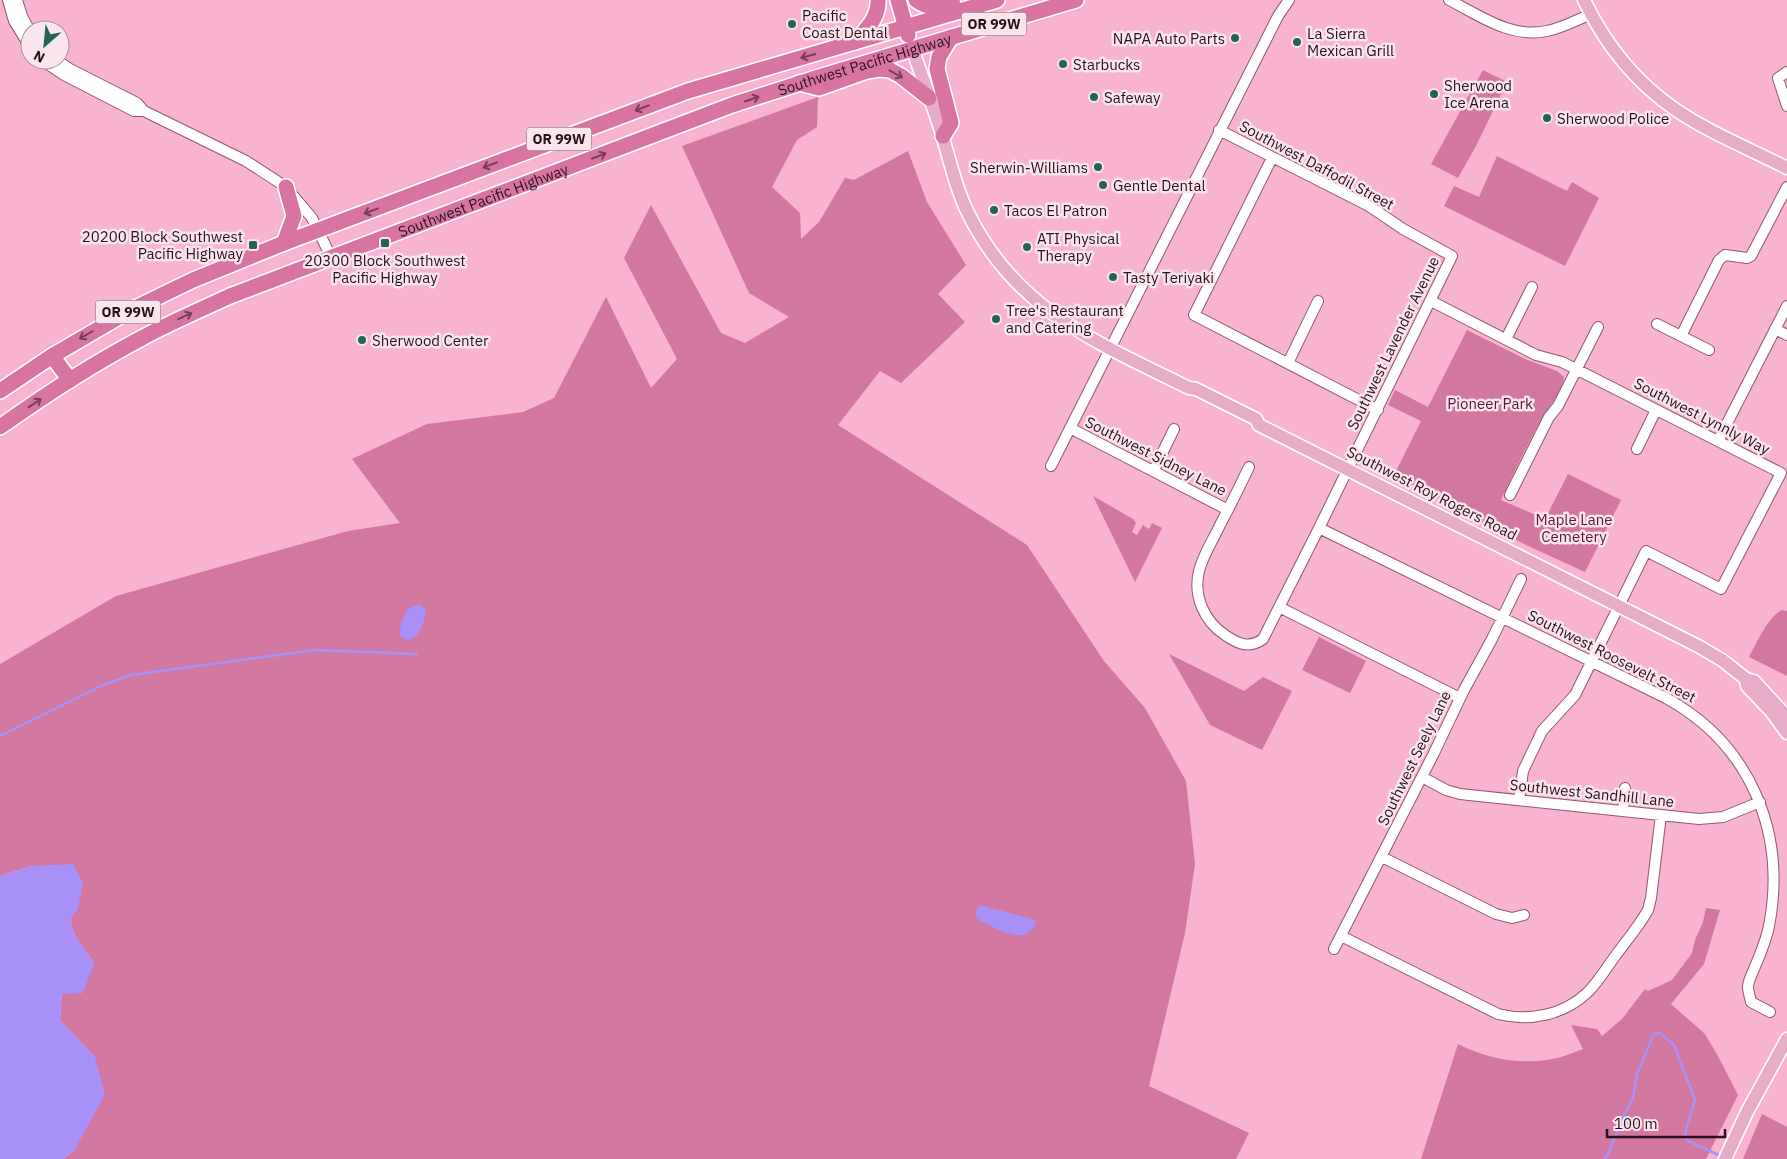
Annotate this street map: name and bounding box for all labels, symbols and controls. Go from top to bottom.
place label: Pacific Coast Dental [802,6,888,42]
road number: OR 99W [962,12,1026,36]
marker: Pacific Coast Dental [786,18,798,30]
north arrow [20,20,70,70]
place label: La Sierra Mexican Grill [1307,24,1394,60]
street label: Southwest Pacific Highway [775,28,954,99]
place label: NAPA Auto Parts [1113,29,1225,48]
marker: NAPA Auto Parts [1229,32,1241,44]
marker: La Sierra Mexican Grill [1291,36,1303,48]
text: N [30,46,48,67]
one-way arrow [801,51,817,61]
place label: Starbucks [1073,55,1140,74]
marker: Starbucks [1057,58,1069,70]
one-way arrow [888,69,903,79]
place label: Sherwood Ice Arena [1444,76,1512,112]
place label: Safeway [1104,88,1161,107]
marker: Sherwood Ice Arena [1428,88,1440,100]
marker: Safeway [1088,91,1100,103]
one-way arrow [743,94,759,103]
one-way arrow [635,104,650,113]
place label: Sherwood Police [1557,109,1669,128]
marker: Sherwood Police [1541,112,1553,124]
street label: Southwest Daffodil Street [1236,116,1398,214]
road number: OR 99W [526,128,592,150]
one-way arrow [591,151,607,160]
place label: Sherwin-Williams [970,158,1088,177]
street label: Southwest Pacific Highway [395,159,571,241]
one-way arrow [483,161,498,171]
marker: Sherwin-Williams [1092,161,1104,173]
place label: Gentle Dental [1113,176,1205,195]
marker: Gentle Dental [1097,179,1109,191]
place label: Tacos El Patron [1004,201,1107,220]
marker: Tacos El Patron [988,204,1000,216]
one-way arrow [363,207,379,216]
place label: 20200 Block Southwest Pacific Highway [82,227,244,263]
place label: ATI Physical Therapy [1037,229,1119,265]
marker: 20300 Block Southwest Pacific Highway [379,237,391,249]
marker: 20200 Block Southwest Pacific Highway [247,239,259,251]
marker: ATI Physical Therapy [1021,241,1033,253]
place label: 20300 Block Southwest Pacific Highway [304,251,466,287]
street label: Southwest Lavender Avenue [1343,253,1443,433]
place label: Tasty Teriyaki [1123,268,1214,287]
marker: Tasty Teriyaki [1107,271,1119,283]
road number: OR 99W [96,300,160,324]
place label: Tree's Restaurant and Catering [1006,301,1124,337]
one-way arrow [177,311,192,321]
marker: Tree's Restaurant and Catering [990,313,1002,325]
one-way arrow [79,330,94,340]
place label: Sherwood Center [372,331,489,350]
marker: Sherwood Center [356,334,368,346]
street label: Southwest Lynnly Way [1631,373,1774,459]
park label: Pioneer Park [1447,394,1533,413]
one-way arrow [28,398,42,408]
street label: Southwest Sidney Lane [1082,412,1230,500]
street label: Southwest Roy Rogers Road [1344,442,1520,544]
park label: Maple Lane Cemetery [1535,510,1613,546]
street label: Southwest Roosevelt Street [1525,605,1699,707]
street label: Southwest Seely Lane [1373,688,1455,828]
street label: Southwest Sandhill Lane [1509,775,1675,811]
scale bar [1607,1106,1724,1138]
text: 100 m [1614,1114,1658,1133]

